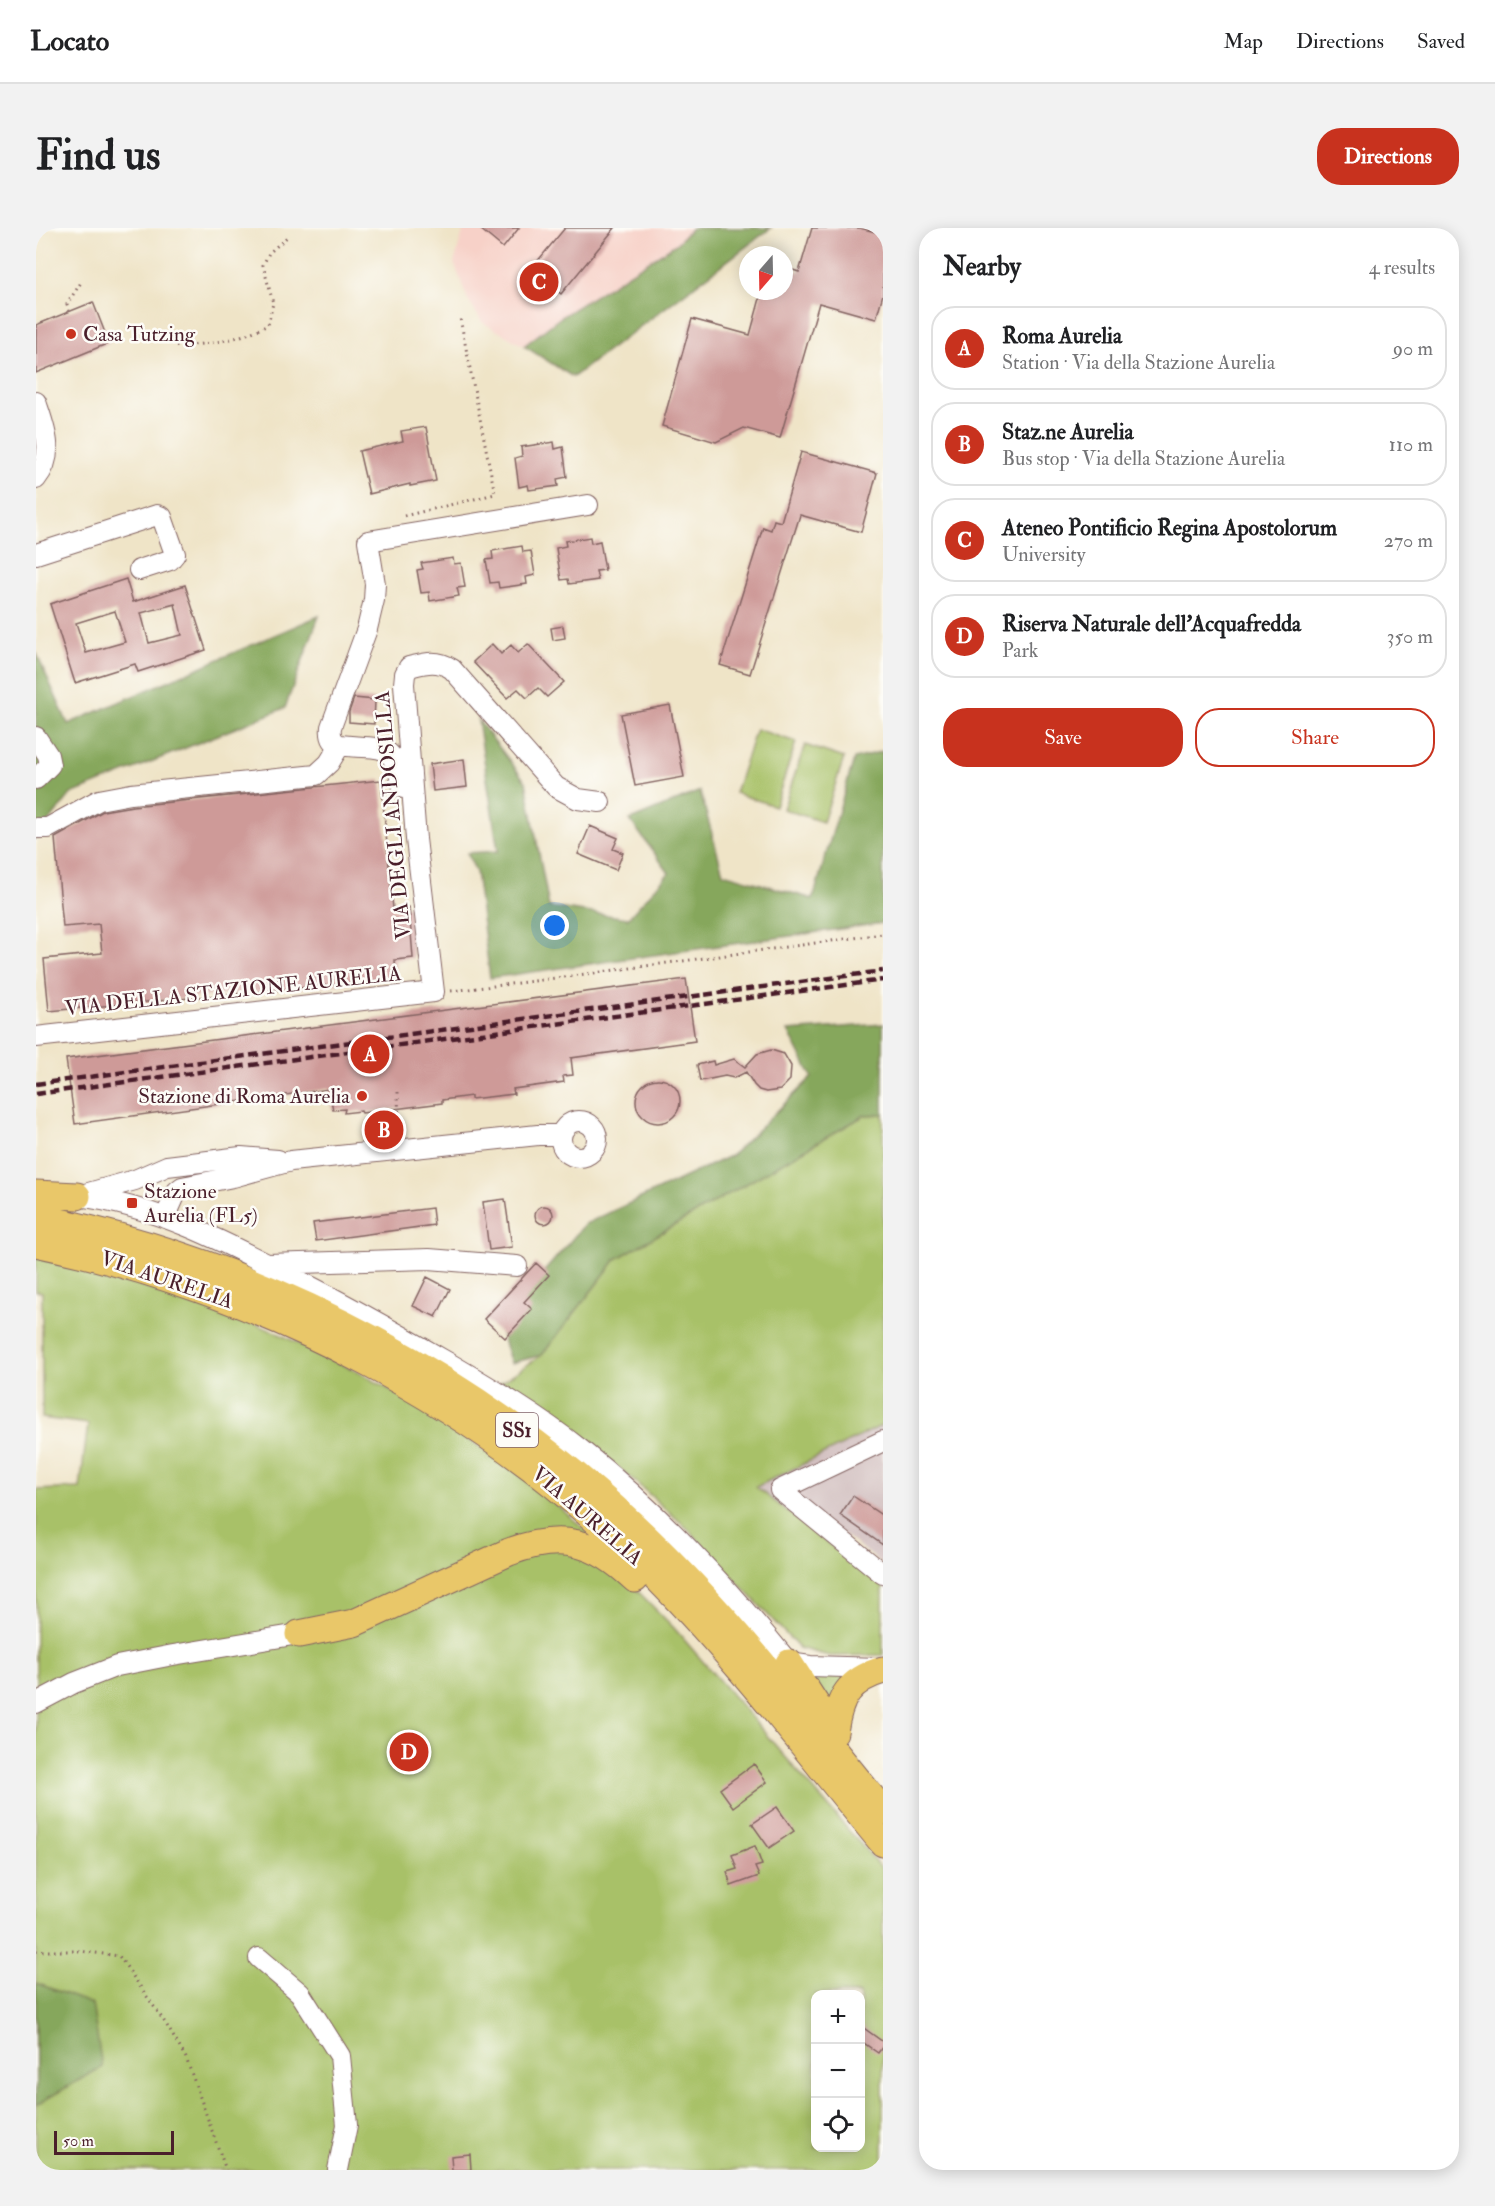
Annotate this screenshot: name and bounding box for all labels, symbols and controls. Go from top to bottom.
text: Locato [30,24,109,59]
text: Map [1223,28,1263,55]
text: Directions [1296,28,1384,55]
text: Saved [1417,28,1465,55]
button: Directions [1317,128,1459,185]
text: Find us [36,130,160,182]
north arrow [739,246,793,300]
text: Nearby [943,251,1021,283]
text: 4 results [1369,255,1435,280]
pin: C [520,260,558,304]
place label: Casa Tutzing [83,321,196,348]
text: Roma Aurelia [1002,322,1122,350]
marker: Casa Tutzing [64,327,78,341]
text: A [958,336,971,361]
text: 90 m [1393,336,1433,361]
text: Station · Via della Stazione Aurelia [1002,350,1275,375]
text: Staz.ne Aurelia [1002,418,1134,446]
text: B [958,432,971,457]
text: 110 m [1389,432,1433,457]
text: Bus stop · Via della Stazione Aurelia [1002,446,1285,471]
text: Ateneo Pontificio Regina Apostolorum [1002,514,1337,542]
text: C [957,528,972,553]
text: 270 m [1384,528,1433,553]
text: University [1002,542,1085,567]
text: Riserva Naturale dell'Acquafredda [1002,610,1301,638]
text: D [956,624,973,649]
text: 350 m [1387,624,1433,649]
text: Park [1002,638,1038,663]
street label: VIA DEGLI ANDOSILLA [369,690,417,940]
button: Save [943,708,1183,767]
button: Share [1195,708,1435,767]
your location [540,911,569,940]
street label: VIA DELLA STAZIONE AURELIA [63,960,403,1022]
pin: A [350,1032,390,1076]
place label: Stazione di Roma Aurelia [138,1083,350,1110]
marker: Stazione di Roma Aurelia [355,1089,369,1103]
pin: B [364,1108,404,1152]
place label: Stazione Aurelia (FL5) [143,1178,258,1229]
marker: Stazione Aurelia (FL5) [125,1196,139,1210]
street label: VIA AURELIA [97,1245,237,1315]
road number: SS1 [496,1413,538,1447]
street label: VIA AURELIA [526,1460,648,1572]
pin: D [390,1730,428,1774]
map controls [811,1990,865,2152]
button: + [811,1990,865,2044]
button: − [811,2044,865,2098]
button: locate [811,2098,865,2152]
scale bar [54,2128,174,2156]
text: 50 m [63,2131,94,2151]

